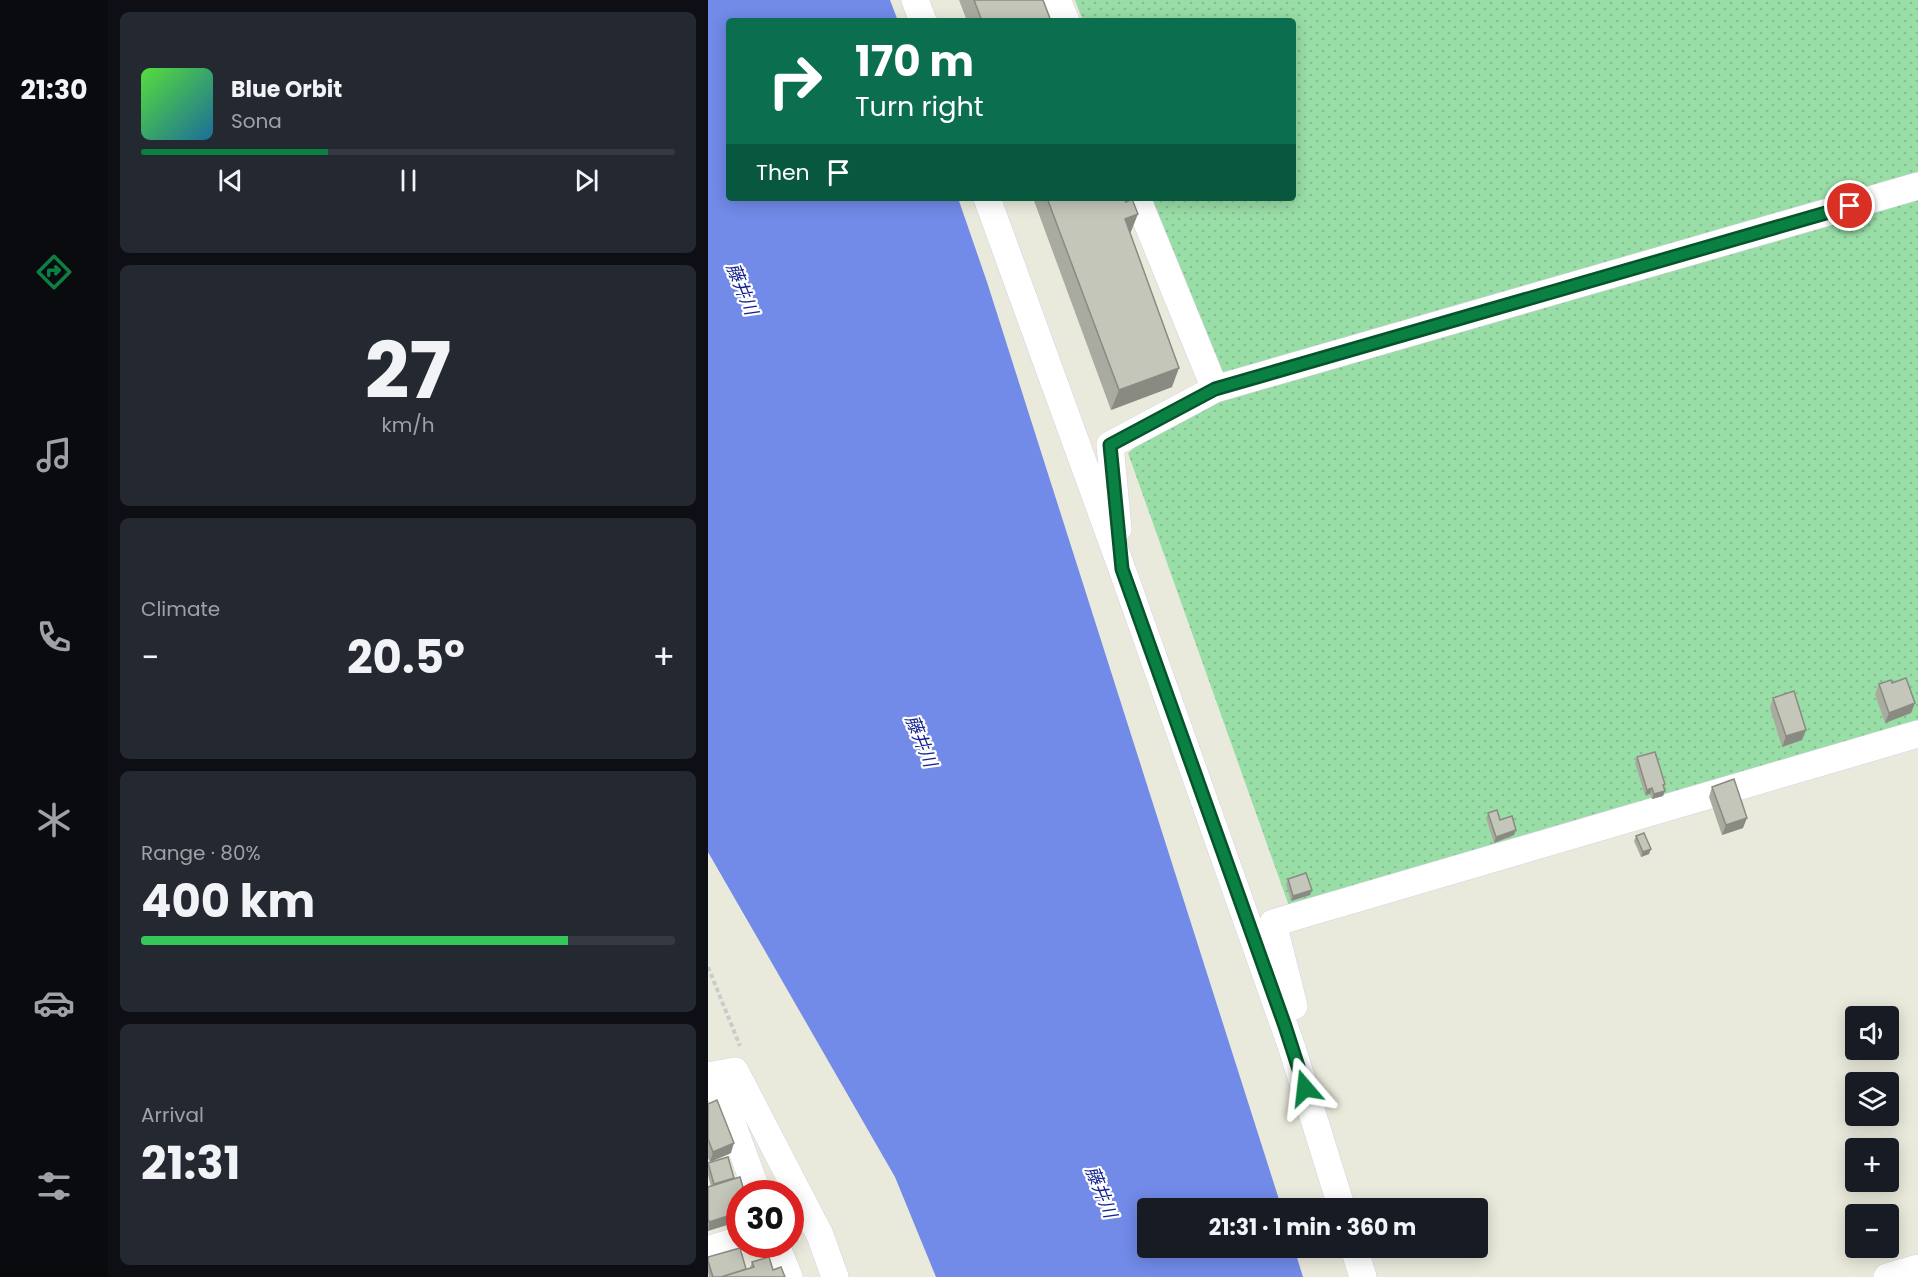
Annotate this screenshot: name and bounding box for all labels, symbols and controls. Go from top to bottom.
text: 170 m [855,32,974,91]
icon: right [756,42,834,120]
text: 21:30 [20,71,88,108]
text: Blue Orbit [231,74,342,105]
text: Turn right [855,88,984,125]
text: Sona [231,107,282,135]
icon: arrive [822,156,855,189]
text: Then [756,157,810,188]
icon: previous [214,164,247,197]
icon: pause [392,164,425,197]
icon: next [570,164,603,197]
pin [1824,180,1875,231]
icon: arrive [1833,189,1866,222]
icon: directions [33,251,75,293]
water label: 藤井川 [721,259,765,320]
text: 27 [365,316,451,425]
text: km/h [381,411,435,439]
icon: music [33,434,75,476]
text: Climate [141,595,220,623]
icon: phone [33,616,75,658]
text: 20.5° [347,626,465,689]
text: − [141,634,159,681]
text: + [652,634,675,681]
water label: 藤井川 [900,711,944,772]
icon: climate [33,799,75,841]
text: Range · 80% [141,839,261,867]
text: 400 km [141,870,315,933]
icon: car [33,982,75,1024]
map controls [1845,1006,1899,1258]
button: sound [1845,1006,1899,1060]
position arrow [1273,1056,1337,1120]
button: layers [1845,1072,1899,1126]
text: Arrival [141,1101,204,1129]
text: 21:31 [141,1132,241,1195]
button: + [1845,1138,1899,1192]
water label: 藤井川 [1080,1162,1124,1223]
icon: filters [33,1165,75,1207]
speed limit sign: 30 [726,1180,804,1258]
button: − [1845,1204,1899,1258]
text: 21:31 · 1 min · 360 m [1209,1212,1416,1243]

